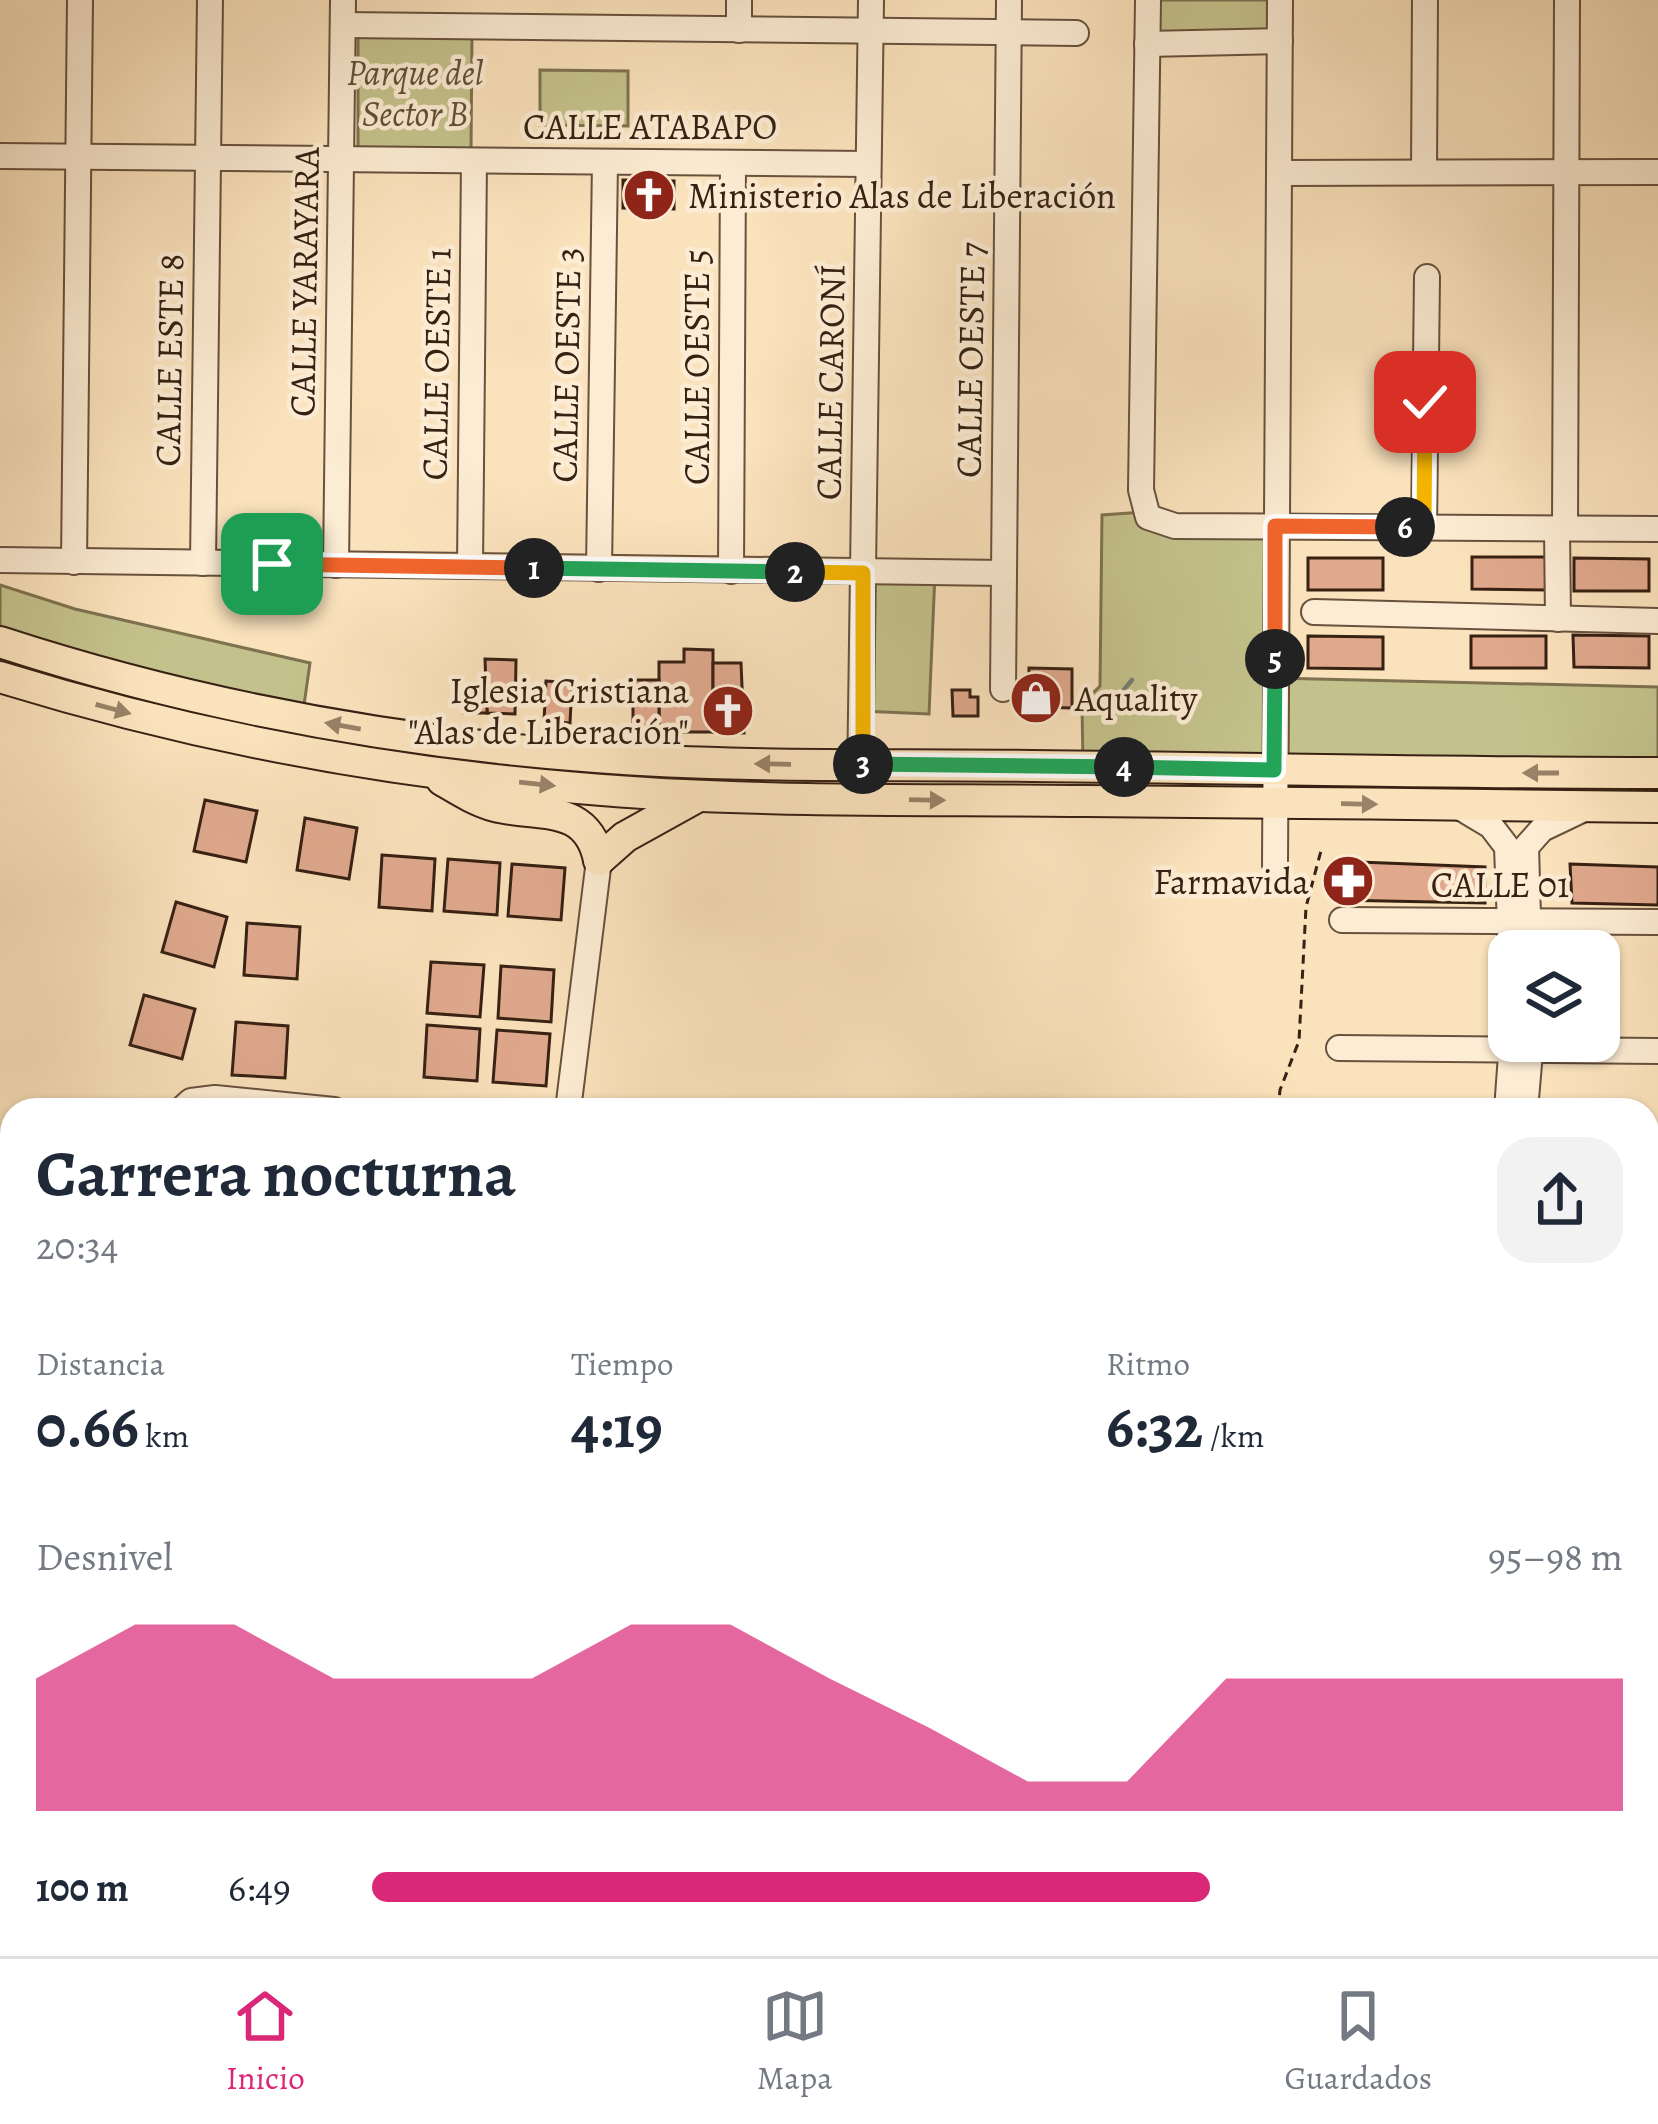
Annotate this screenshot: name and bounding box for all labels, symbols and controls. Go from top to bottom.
park label: Parque del Sector B [346,48,484,138]
street label: CALLE ATABAPO [523,102,777,151]
street label: CALLE YARAYARA [277,146,331,417]
church icon: Ministerio Alas de Liberación [621,167,677,223]
place label: Ministerio Alas de Liberación [688,171,1116,220]
street label: CALLE OESTE 7 [943,241,997,478]
street label: CALLE OESTE 1 [409,247,463,481]
street label: CALLE OESTE 3 [539,247,593,483]
street label: CALLE OESTE 5 [672,249,721,485]
street label: CALLE ESTE 8 [143,253,195,467]
street label: CALLE CARONÍ [803,264,857,500]
pin [1374,351,1476,453]
icon: check [1392,369,1458,435]
pin: 6 [1375,497,1435,557]
text: 6 [1397,504,1413,549]
pin [221,513,323,615]
icon: arrive [239,531,305,597]
pin: 1 [504,538,564,598]
pin: 2 [765,542,825,602]
text: 1 [528,545,540,590]
text: 2 [787,549,803,594]
pin: 5 [1245,629,1305,689]
text: 5 [1268,636,1282,681]
place label: Iglesia Cristiana "Alas de Liberación" [408,666,689,756]
shop icon: Aquality [1008,670,1064,726]
place label: Aquality [1074,674,1198,723]
church icon: Iglesia Cristiana "Alas de Liberación" [700,683,756,739]
one-way arrow [94,700,131,719]
one-way arrow [324,717,361,736]
pin: 3 [833,734,893,794]
pin: 4 [1094,737,1154,797]
text: 3 [856,741,870,786]
text: 4 [1116,744,1132,789]
one-way arrow [753,754,791,773]
one-way arrow [1521,763,1559,783]
one-way arrow [519,775,557,794]
one-way arrow [909,790,947,809]
one-way arrow [1341,794,1379,814]
pharmacy icon: Farmavida [1320,853,1376,909]
place label: Farmavida [1153,857,1309,906]
street label: CALLE 01 [1431,860,1569,909]
map controls [1488,930,1620,1062]
button: layers [1488,930,1620,1062]
text: Carrera nocturna [36,1129,516,1219]
button: share [1497,1137,1623,1263]
text: 20:34 [36,1219,119,1272]
text: Distancia [36,1341,165,1386]
text: Tiempo [571,1341,673,1386]
text: Ritmo [1106,1341,1190,1386]
text: 0.66 [36,1386,139,1468]
text: 4:19 [571,1386,663,1468]
text: 6:32 [1106,1386,1203,1468]
text: km [139,1413,189,1458]
text: /km [1203,1413,1264,1458]
text: Desnivel [36,1530,173,1583]
text: 95–98 m [1488,1530,1623,1583]
text: 100 m [36,1861,129,1914]
text: 6:49 [228,1861,291,1914]
tab: Inicio [226,1983,305,2100]
tab: Mapa [757,1983,833,2100]
tab: Guardados [1285,1983,1432,2100]

